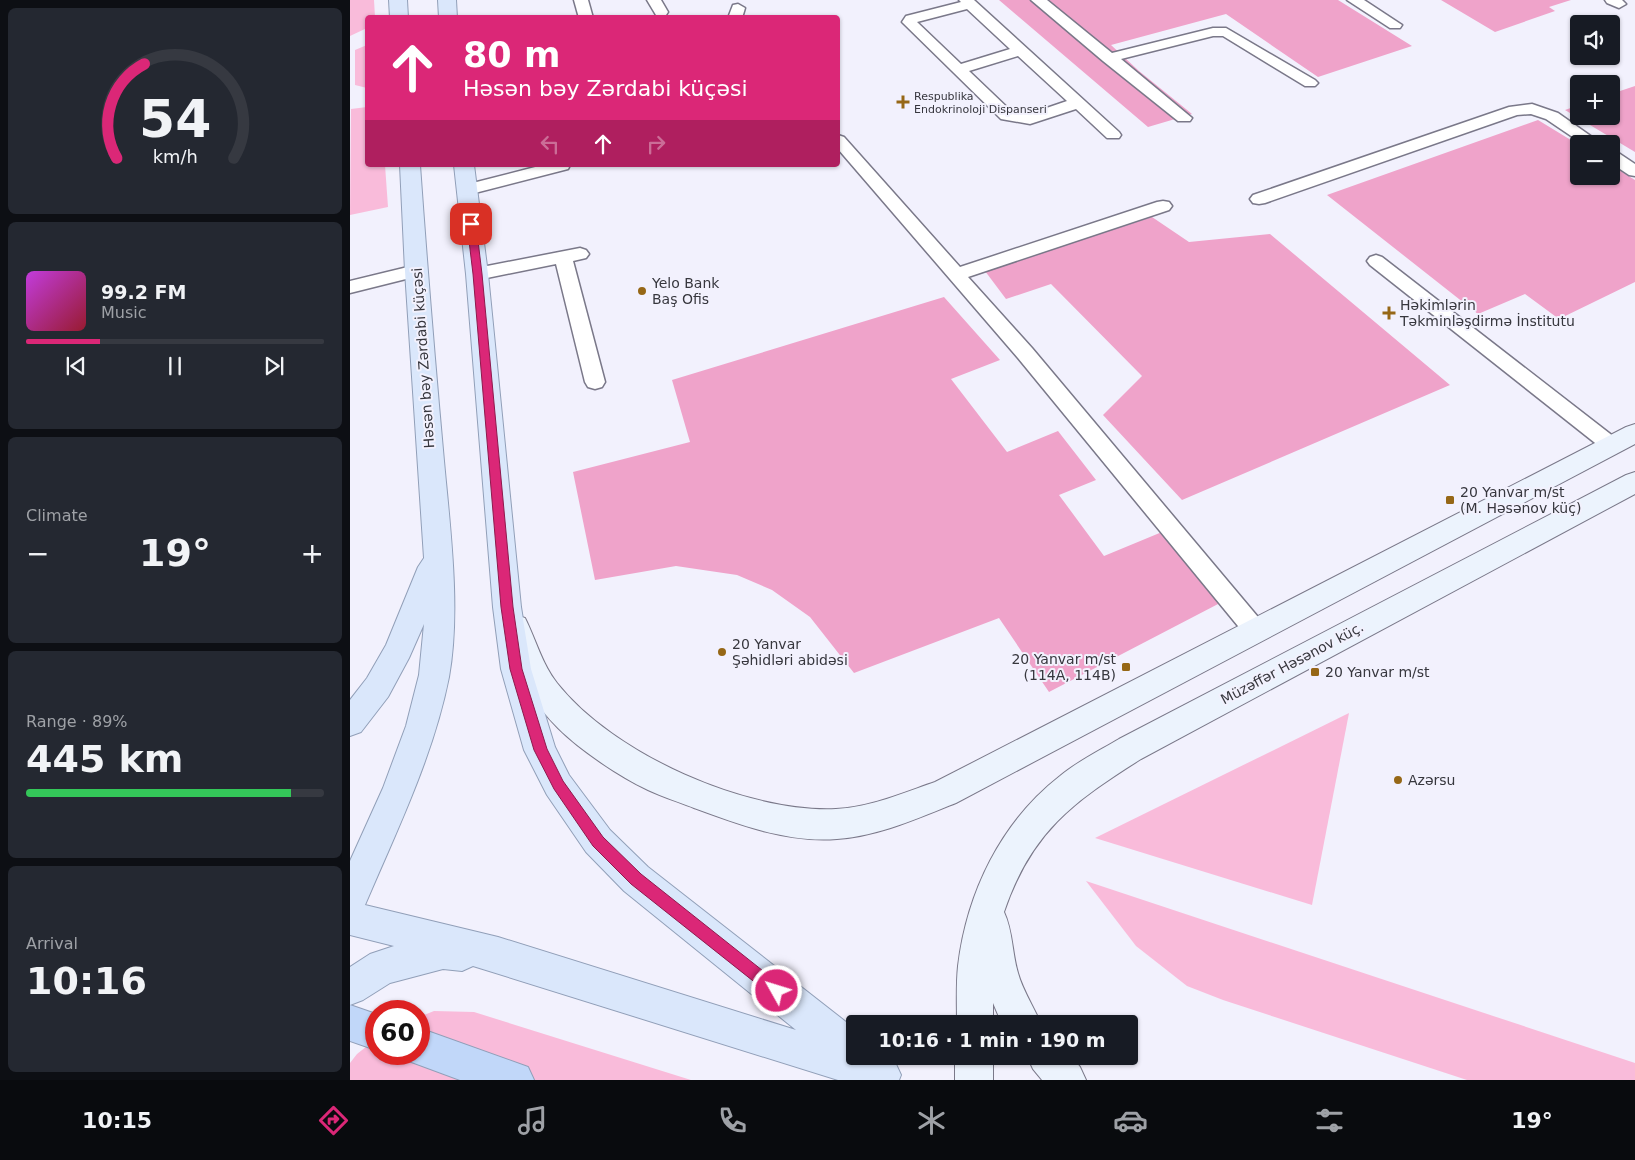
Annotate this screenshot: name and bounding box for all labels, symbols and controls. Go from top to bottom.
map controls [1570,15,1620,185]
button: sound [1570,15,1620,65]
icon: ahead [380,35,445,100]
text: 80 m [463,35,560,75]
button: + [1570,75,1620,125]
text: Həsən bəy Zərdabi küçəsi [463,76,748,101]
text: 54 [139,89,211,149]
place label: Respublika Endokrinoloji Dispanseri [914,90,1047,116]
marker: Respublika Endokrinoloji Dispanseri [896,95,910,109]
icon: left [536,130,564,158]
icon: ahead [589,130,617,158]
icon: right [642,130,670,158]
button: − [1570,135,1620,185]
text: km/h [152,146,198,167]
pin [450,203,492,245]
icon: arrive [457,210,485,238]
street label: Həsən bəy Zərdabi küçəsi [409,267,437,449]
place label: Yelo Bank Baş Ofis [651,275,720,307]
text: 99.2 FM [101,281,186,303]
marker: Yelo Bank Baş Ofis [636,285,648,297]
place label: Həkimlərin Təkminləşdirmə İnstitutu [1399,297,1575,329]
text: Music [101,303,147,322]
marker: Həkimlərin Təkminləşdirmə İnstitutu [1382,306,1396,320]
icon: previous [62,352,90,380]
icon: pause [161,352,189,380]
icon: next [260,352,288,380]
place label: 20 Yanvar m/st (M. Həsənov küç) [1460,484,1581,516]
marker: 20 Yanvar m/st (M. Həsənov küç) [1444,494,1456,506]
text: Climate [26,506,88,525]
text: 19° [139,531,211,575]
text: − [26,537,49,570]
text: + [301,537,324,570]
street label: Müzəffər Həsənov küç. [1218,619,1366,707]
place label: 20 Yanvar Şəhidləri abidəsi [732,636,848,668]
marker: 20 Yanvar Şəhidləri abidəsi [716,646,728,658]
place label: 20 Yanvar m/st (114A, 114B) [1011,651,1116,683]
marker: 20 Yanvar m/st (114A, 114B) [1120,661,1132,673]
place label: 20 Yanvar m/st [1325,664,1430,680]
marker: 20 Yanvar m/st [1309,666,1321,678]
text: Range · 89% [26,712,128,731]
text: 445 km [26,737,183,781]
place label: Azərsu [1408,772,1455,788]
marker: Azərsu [1392,774,1404,786]
text: Arrival [26,934,78,953]
text: 10:16 [26,959,147,1003]
position arrow [750,964,802,1016]
speed limit sign: 60 [365,1000,430,1065]
text: 10:16 · 1 min · 190 m [878,1029,1106,1051]
icon: directions [316,1103,351,1138]
icon: music [515,1103,550,1138]
icon: phone [715,1103,750,1138]
icon: climate [914,1103,949,1138]
icon: car [1113,1103,1148,1138]
icon: filters [1312,1103,1347,1138]
text: 10:15 [82,1108,152,1133]
text: 19° [1511,1108,1553,1133]

